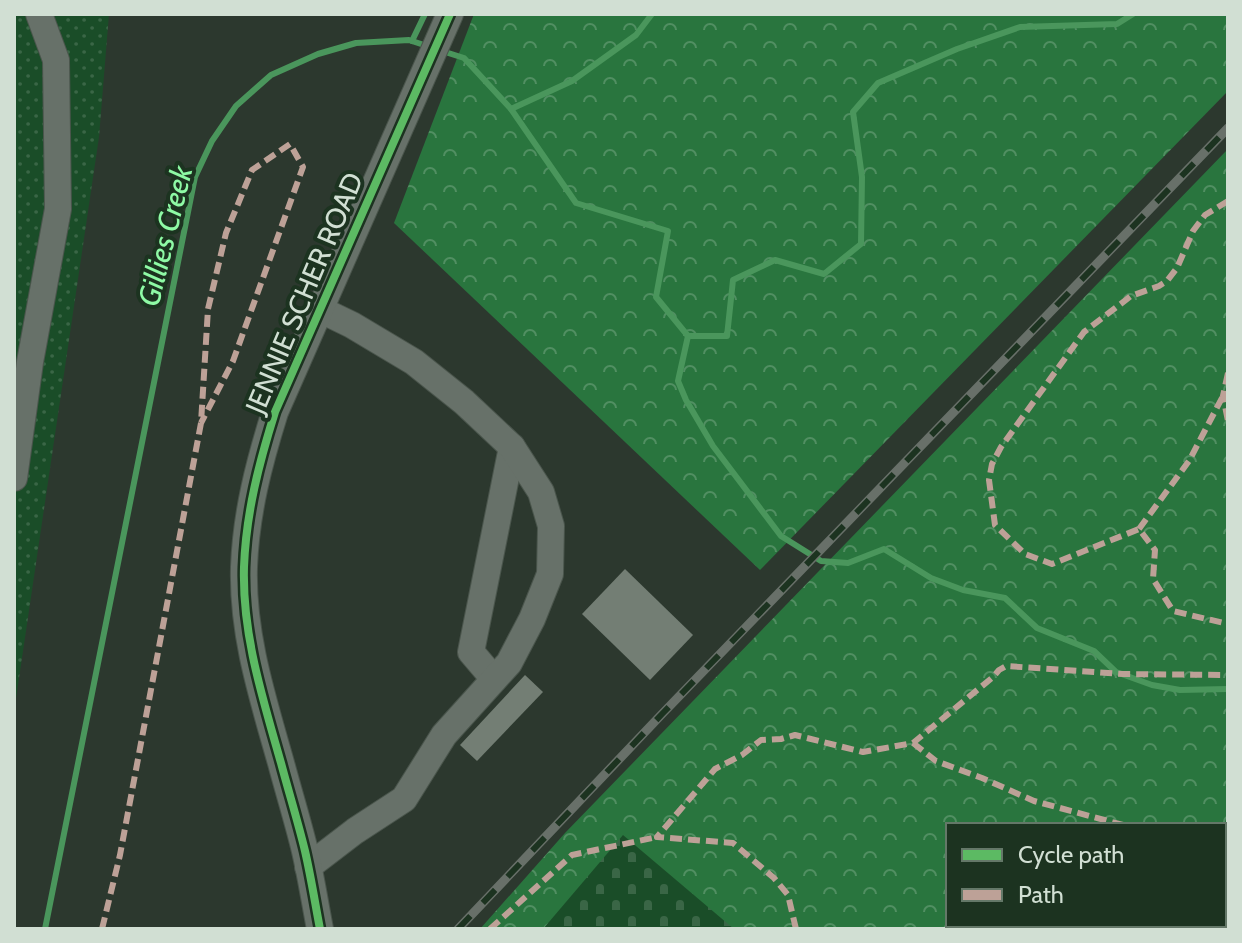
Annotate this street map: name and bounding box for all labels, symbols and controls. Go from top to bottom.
water label: Gillies Creek [130,161,201,310]
street label: JENNIE SCHER ROAD [237,167,370,420]
legend [946,823,1226,927]
text: Cycle path [1018,840,1124,869]
text: Path [1018,880,1064,909]

